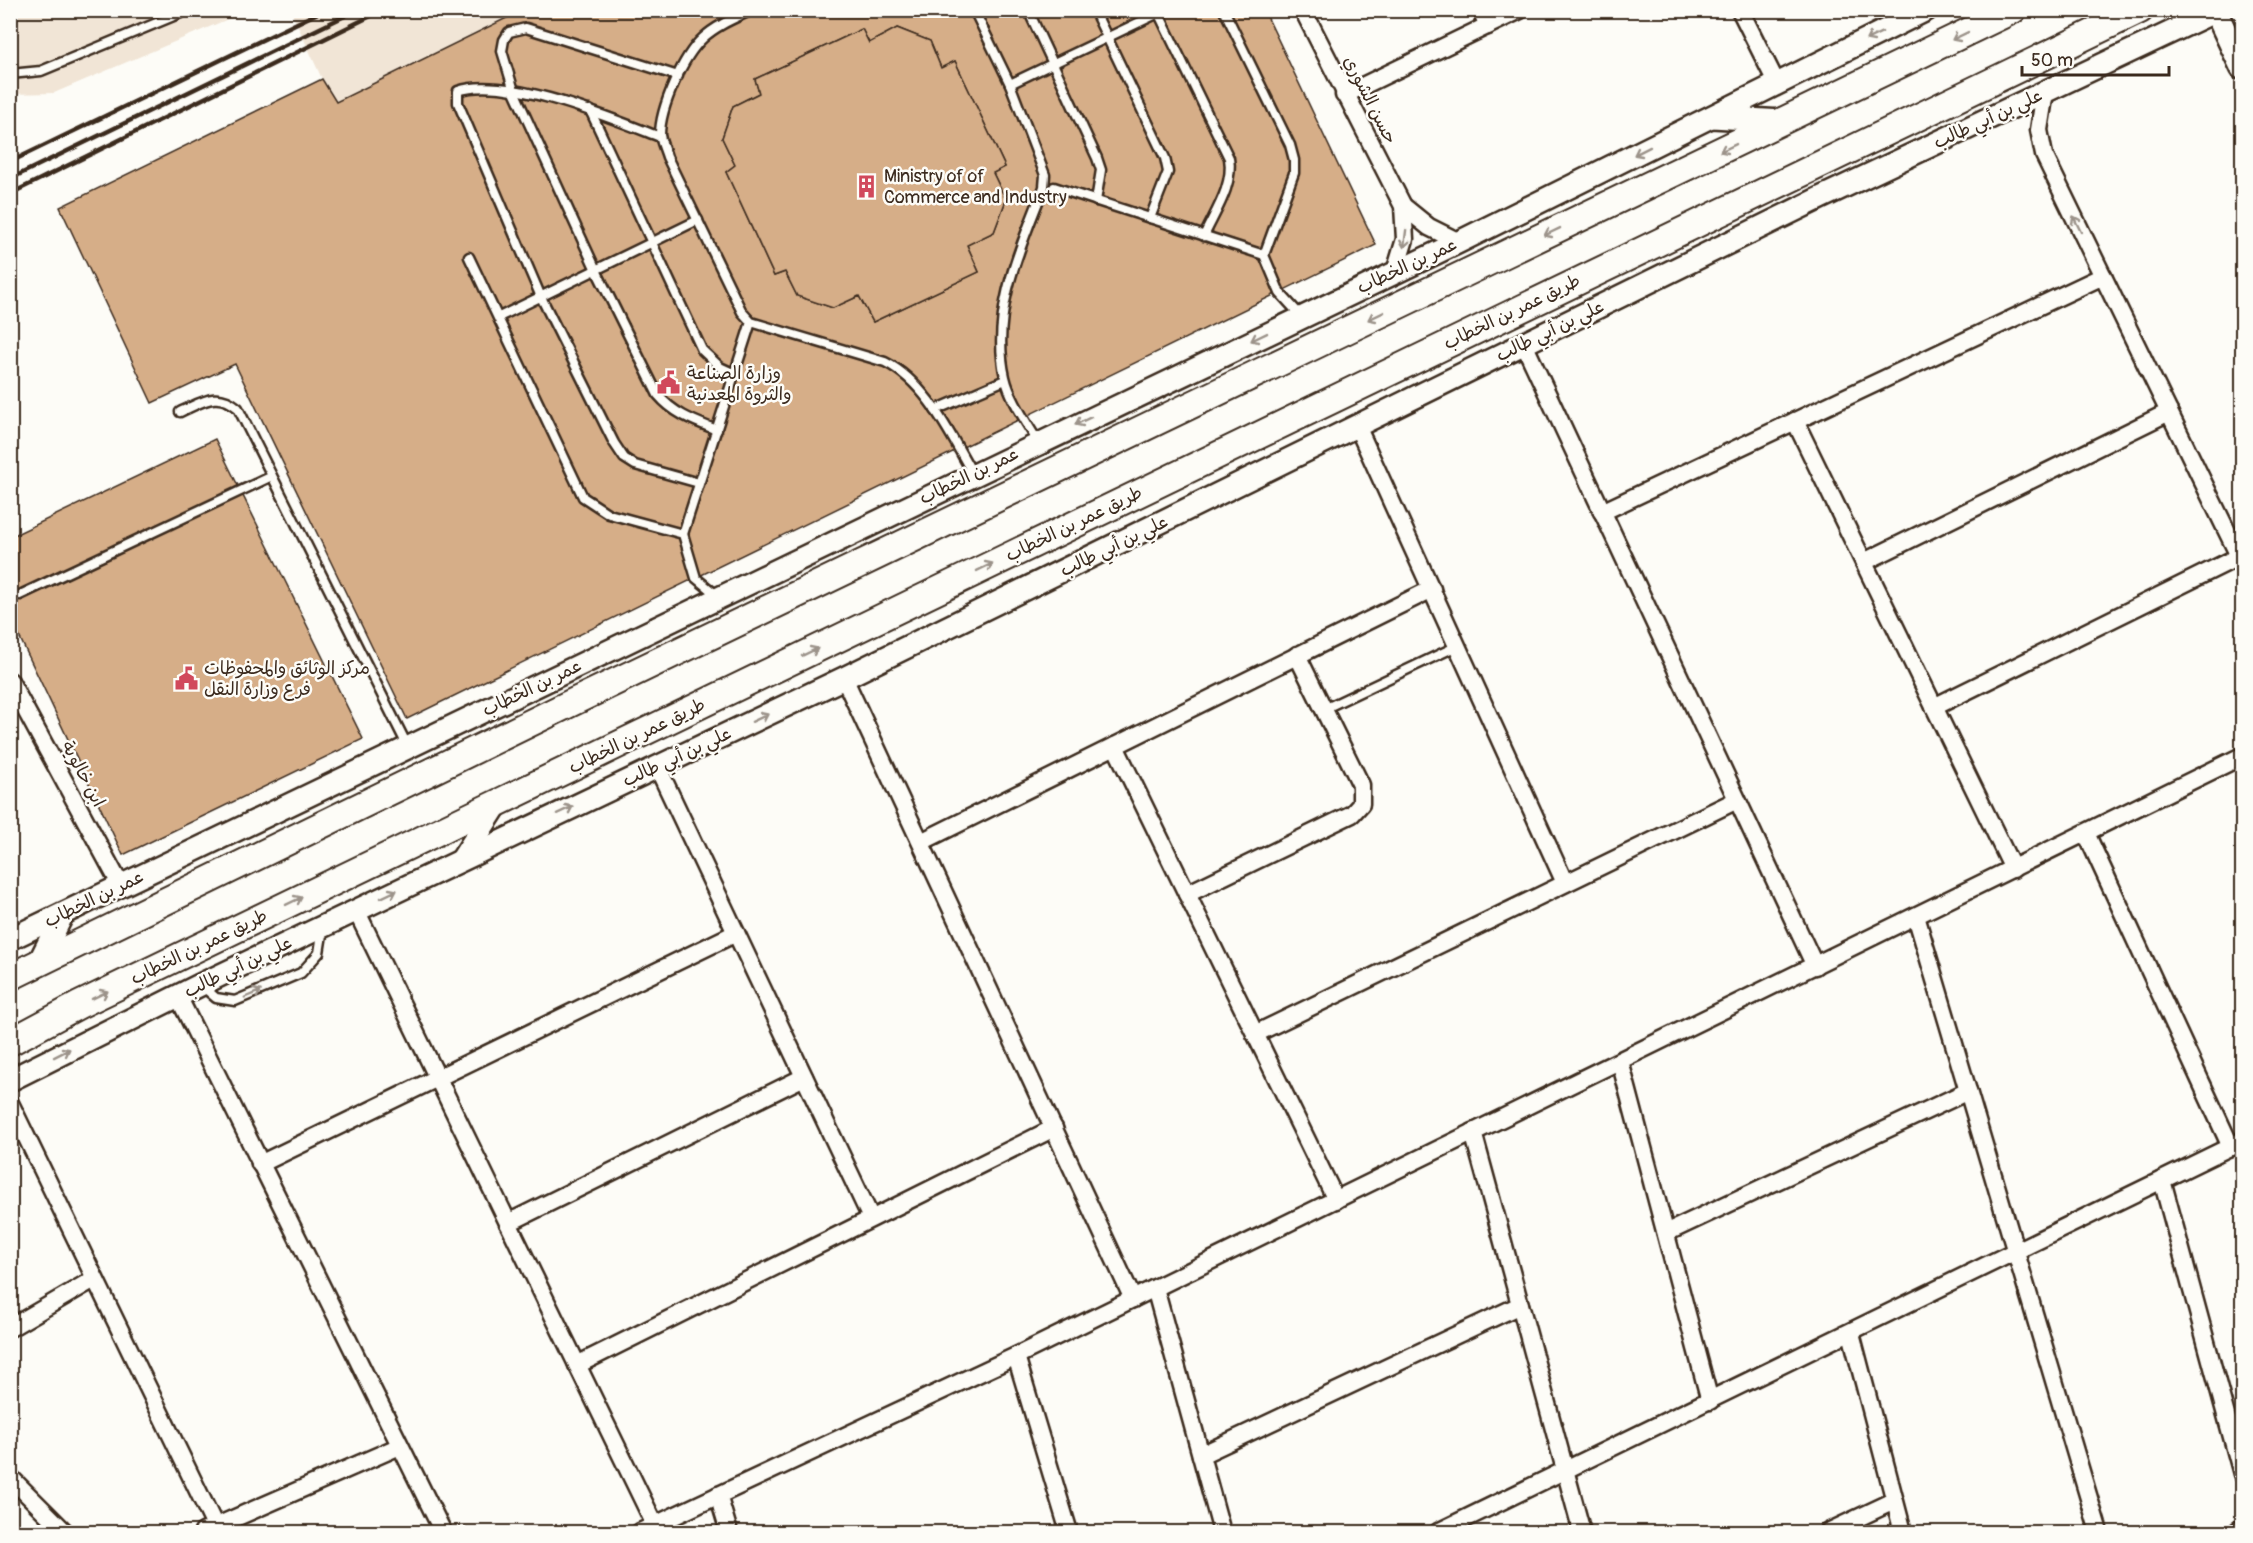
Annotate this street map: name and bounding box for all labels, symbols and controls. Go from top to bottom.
one-way arrow [1952,30,1970,42]
one-way arrow [1865,31,1883,43]
scale bar [2022,39,2169,77]
text: 50 m [2031,49,2073,72]
street label: حسن الشوري [1337,52,1402,149]
street label: علي بن أبي طالب [1930,84,2048,158]
one-way arrow [1719,142,1737,154]
one-way arrow [1634,145,1652,157]
place label: Ministry of of Commerce and Industry [884,165,1067,209]
building icon: Ministry of of Commerce and Industry [853,173,879,199]
one-way arrow [2071,215,2083,233]
one-way arrow [1543,227,1561,238]
one-way arrow [1399,229,1410,249]
street label: عمر بن الخطاب [1353,233,1461,299]
street label: طريق عمر بن الخطاب [1440,269,1584,355]
street label: علي بن أبي طالب [1492,295,1610,371]
one-way arrow [1368,311,1386,323]
one-way arrow [1251,331,1269,343]
place label: وزارة الصناعة والثروة المعدنية [687,362,792,406]
public building icon: وزارة الصناعة والثروة المعدنية [656,370,682,396]
one-way arrow [1075,416,1093,428]
street label: عمر بن الخطاب [916,442,1022,510]
street label: طريق عمر بن الخطاب [1002,481,1146,567]
street label: علي بن أبي طالب [1056,510,1174,586]
one-way arrow [976,561,994,572]
one-way arrow [800,645,818,657]
street label: عمر بن الخطاب [479,654,585,722]
place label: مركز الوثائق والمحفوظات فرع وزارة النقل [204,657,370,701]
public building icon: مركز الوثائق والمحفوظات فرع وزارة النقل [173,665,199,691]
street label: طريق عمر بن الخطاب [565,693,709,779]
one-way arrow [750,711,768,723]
street label: علي بن أبي طالب [619,722,737,796]
street label: ابن خالوية [56,737,110,811]
one-way arrow [555,804,573,816]
street label: عمر بن الخطاب [41,865,147,933]
one-way arrow [379,888,397,900]
one-way arrow [285,895,303,907]
street label: طريق عمر بن الخطاب [127,904,271,990]
street label: علي بن أبي طالب [180,931,298,1007]
one-way arrow [243,988,261,999]
one-way arrow [90,989,108,1001]
one-way arrow [53,1047,70,1059]

